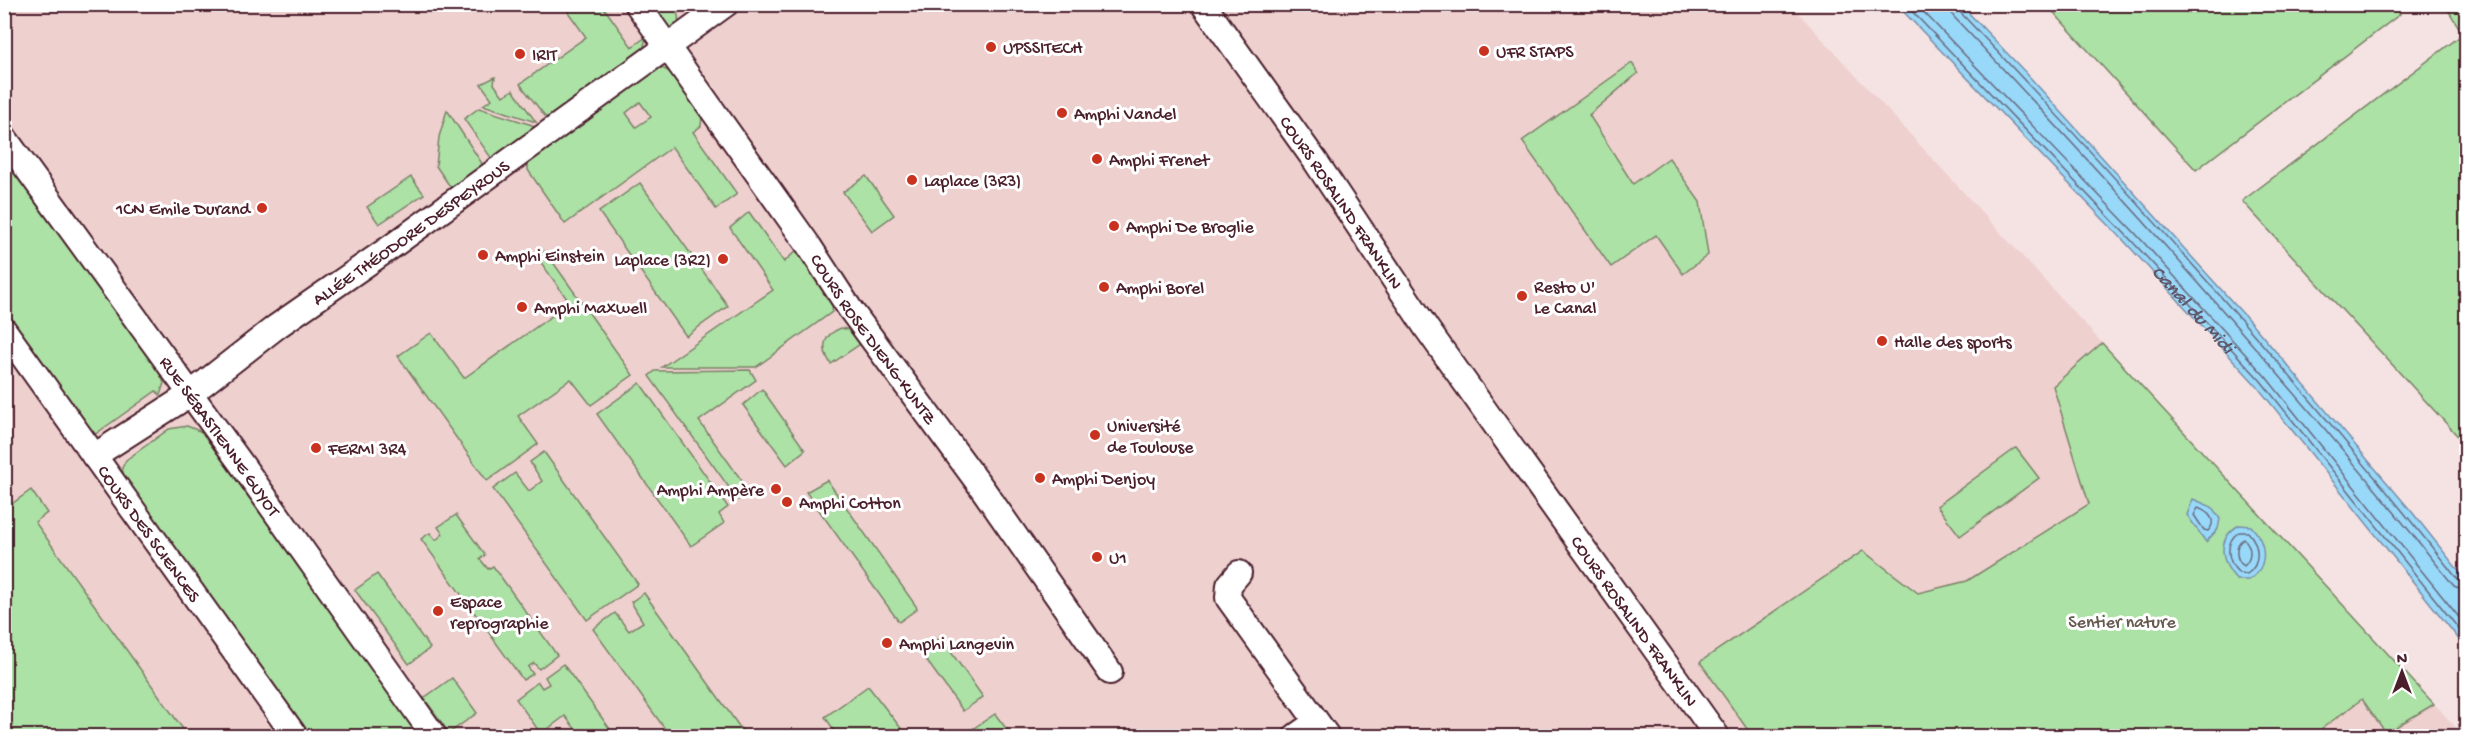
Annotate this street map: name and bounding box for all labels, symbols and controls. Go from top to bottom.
place label: UPSSITECH [1003,39,1083,60]
marker: UPSSITECH [984,40,998,54]
place label: UFR STAPS [1496,43,1574,64]
marker: UFR STAPS [1477,44,1491,58]
place label: IRIT [532,46,558,67]
marker: IRIT [513,47,527,61]
place label: Amphi Vandel [1074,105,1176,126]
marker: Amphi Vandel [1055,106,1069,120]
street label: COURS ROSALIND FRANKLIN [1274,113,1406,294]
place label: Amphi Frenet [1109,151,1211,172]
marker: Amphi Frenet [1090,152,1104,166]
street label: ALLÉE THÉODORE DESPEYROUS [309,156,515,311]
place label: Laplace (3R3) [924,172,1021,193]
marker: Laplace (3R3) [905,173,919,187]
place label: 1CN Emile Durand [115,200,251,221]
marker: 1CN Emile Durand [255,201,269,215]
place label: Amphi De Broglie [1126,218,1254,239]
marker: Amphi De Broglie [1107,219,1121,233]
place label: Amphi Einstein [495,247,605,268]
marker: Amphi Einstein [476,248,490,262]
place label: Laplace (3R2) [614,251,711,272]
street label: COURS ROSE DIENG-KUNTZ [804,251,940,430]
marker: Laplace (3R2) [716,252,730,266]
water label: Canal du Midi [2145,262,2240,362]
place label: Resto U' Le Canal [1534,278,1596,320]
place label: Amphi Borel [1116,279,1204,300]
marker: Amphi Borel [1097,280,1111,294]
marker: Resto U' Le Canal [1515,289,1529,303]
place label: Amphi Maxwell [534,299,647,320]
marker: Amphi Maxwell [515,300,529,314]
place label: Halle des sports [1894,333,2013,354]
marker: Halle des sports [1875,334,1889,348]
street label: RUE SÉBASTIENNE GUYOT [154,353,284,522]
place label: Université de Toulouse [1107,417,1194,459]
marker: Université de Toulouse [1088,428,1102,442]
place label: FERMI 3R4 [327,440,407,461]
marker: FERMI 3R4 [309,441,323,455]
street label: COURS DES SCIENCES [91,462,204,608]
place label: Amphi Denjoy [1052,470,1155,491]
marker: Amphi Denjoy [1033,471,1047,485]
place label: Amphi Ampère [657,481,765,502]
marker: Amphi Ampère [769,482,783,496]
place label: Amphi Cotton [799,494,901,515]
marker: Amphi Cotton [780,495,794,509]
street label: COURS ROSALIND FRANKLIN [1565,533,1701,712]
place label: U1 [1109,549,1127,570]
marker: U1 [1090,550,1104,564]
place label: Espace reprographie [450,593,549,635]
marker: Espace reprographie [431,604,445,618]
park label: Sentier nature [2068,613,2176,634]
place label: Amphi Langevin [899,635,1015,656]
marker: Amphi Langevin [880,636,894,650]
north arrow [2372,642,2432,702]
text: N [2397,651,2408,670]

